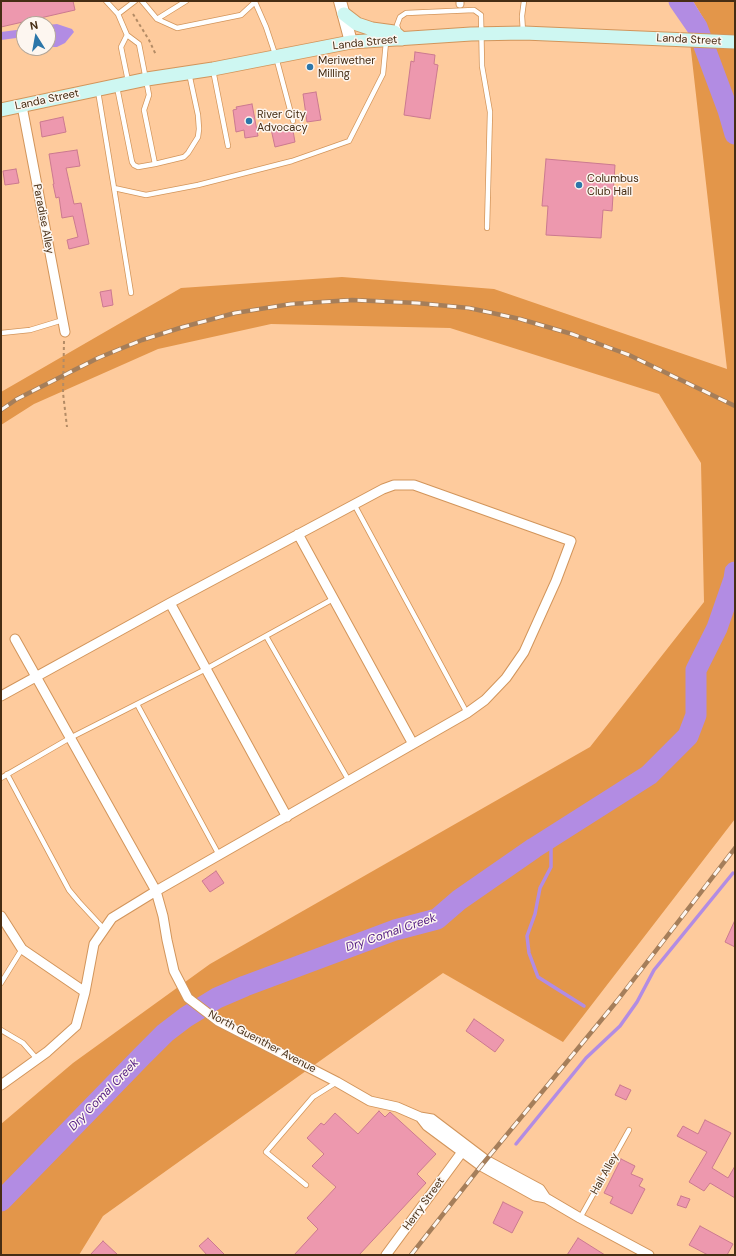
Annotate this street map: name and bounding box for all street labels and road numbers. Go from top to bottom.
street label: Landa Street [656,32,722,48]
street label: Landa Street [332,33,398,53]
street label: Landa Street [14,87,80,113]
street label: Paradise Alley [30,183,56,255]
street label: North Guenther Avenue [206,1008,318,1076]
street label: Hall Alley [588,1151,622,1197]
street label: Herry Street [400,1175,448,1233]

